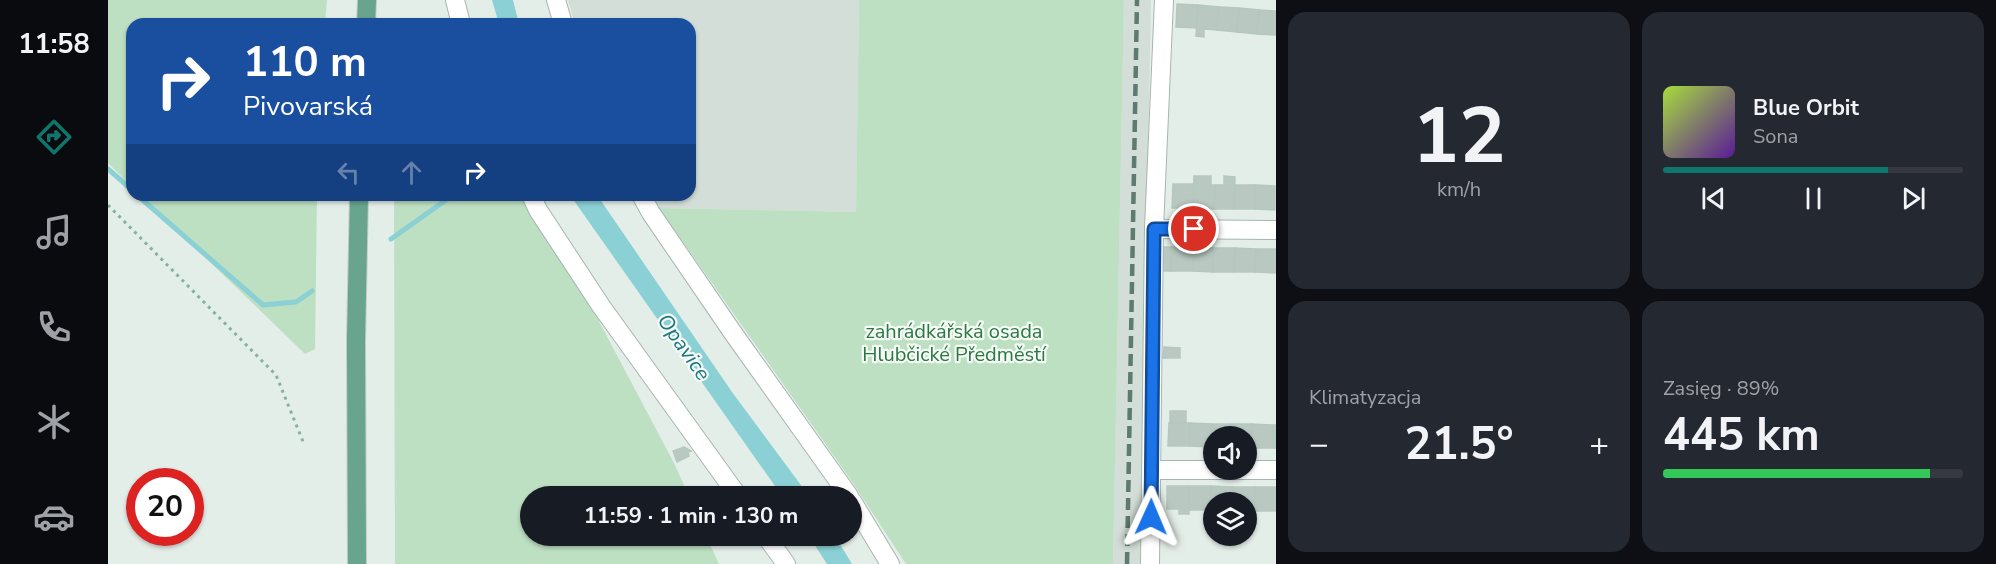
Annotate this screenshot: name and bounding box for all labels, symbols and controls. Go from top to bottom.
text: 11:58 [18,26,90,63]
text: 110 m [243,34,367,91]
icon: right [144,42,222,120]
text: 12 [1412,83,1506,190]
text: Pivovarská [243,88,373,125]
text: Blue Orbit [1753,93,1859,123]
icon: directions [33,116,75,158]
text: Sona [1753,123,1798,150]
icon: left [332,156,365,189]
icon: ahead [395,156,428,189]
icon: right [458,156,491,189]
text: km/h [1437,176,1481,203]
icon: previous [1697,182,1730,215]
icon: pause [1797,182,1830,215]
icon: next [1897,182,1930,215]
pin [1168,203,1219,254]
icon: music [33,211,75,253]
icon: arrive [1177,212,1210,245]
icon: phone [33,306,75,348]
water label: Opavice [651,308,717,386]
park label: zahrádkářská osada Hlubčické Předměstí [862,318,1047,368]
text: Zasięg · 89% [1663,375,1779,402]
text: Klimatyzacja [1309,384,1421,411]
icon: climate [33,401,75,443]
text: 445 km [1663,405,1820,466]
text: 21.5° [1404,414,1514,475]
text: − [1309,422,1329,467]
text: + [1589,422,1609,467]
map controls [1203,426,1257,546]
button: sound [1203,426,1257,480]
speed limit sign: 20 [126,468,204,546]
position arrow [1119,485,1183,549]
button: layers [1203,492,1257,546]
icon: car [33,496,75,538]
text: 11:59 · 1 min · 130 m [584,501,798,531]

